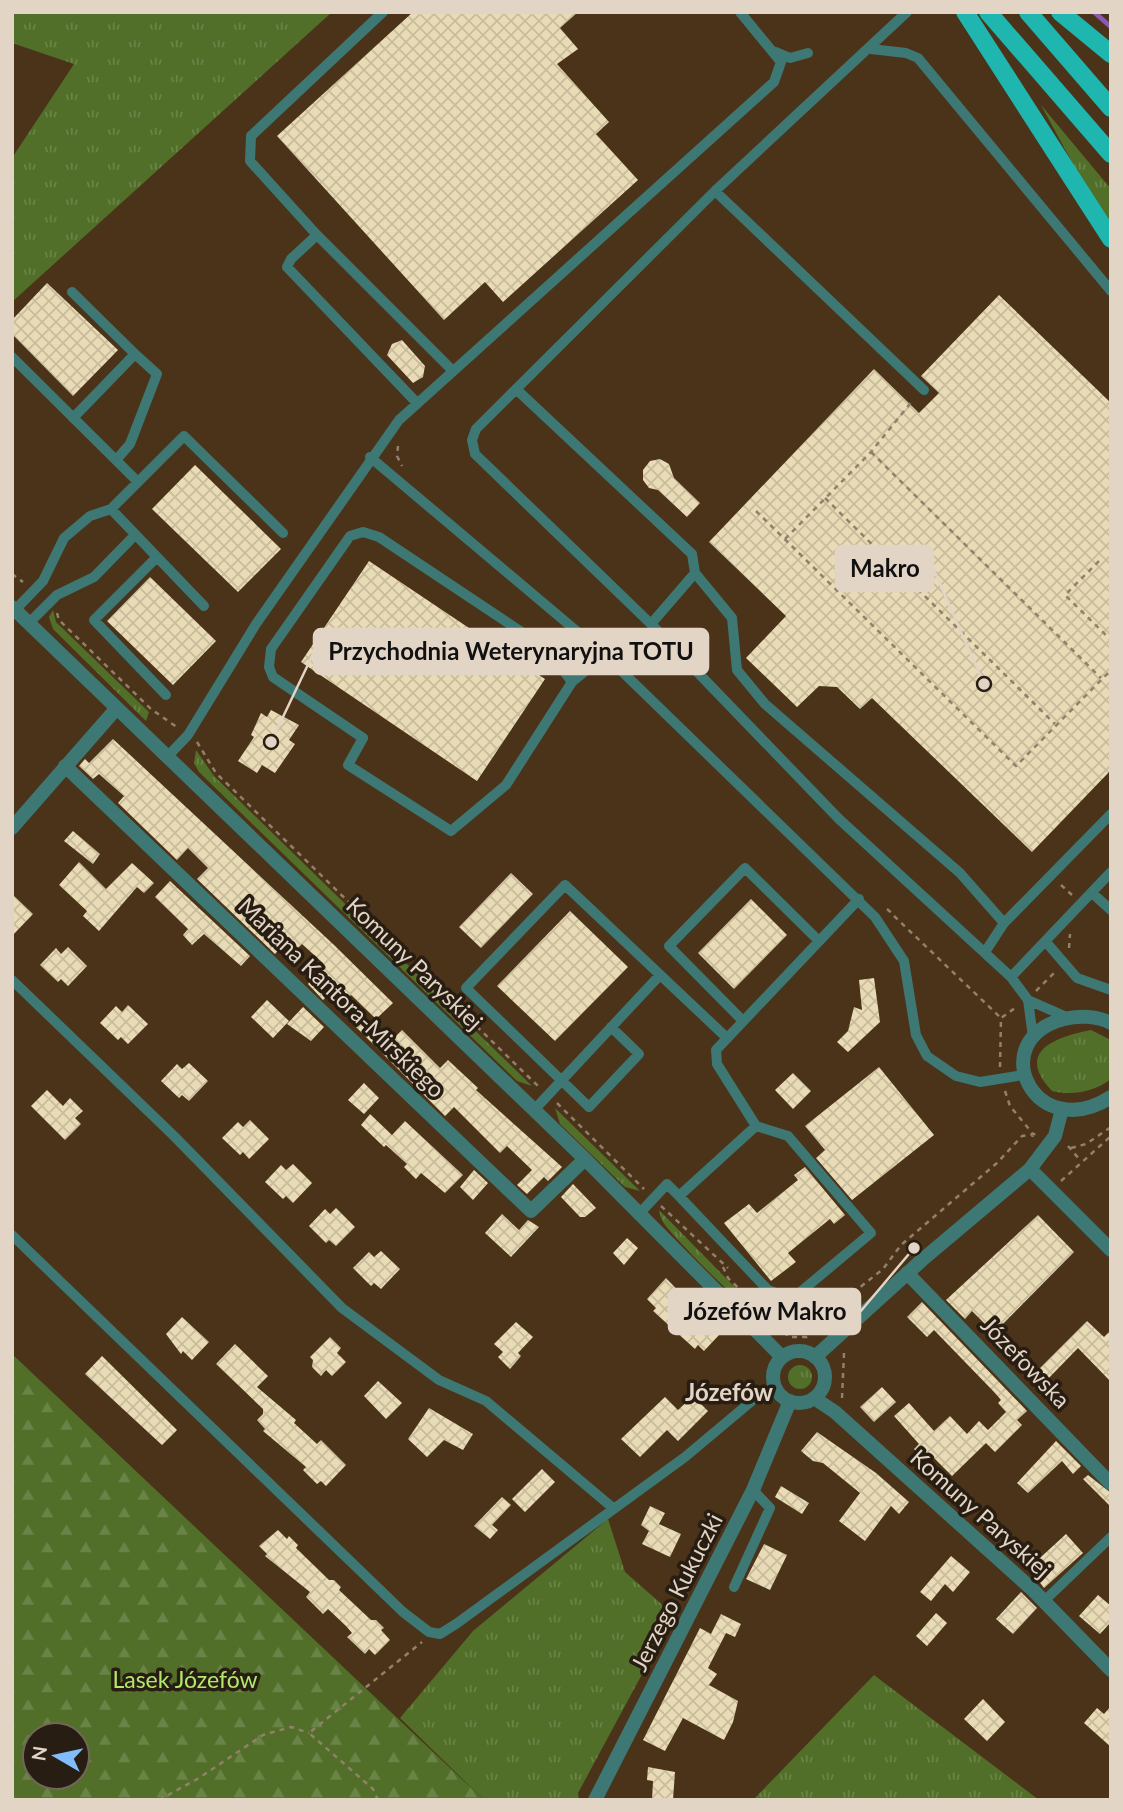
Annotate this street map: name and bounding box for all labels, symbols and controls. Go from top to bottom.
callout: Makro [836,546,933,591]
text: Makro [850,553,920,582]
callout: Przychodnia Weterynaryjna TOTU [314,629,708,674]
text: Przychodnia Weterynaryjna TOTU [328,636,694,665]
street label: Mariana Kantora-Mirskiego [233,891,451,1103]
street label: Komuny Paryskiej [341,891,489,1035]
callout: Józefów Makro [669,1289,860,1334]
text: Józefów Makro [683,1296,847,1325]
street label: Józefowska [976,1311,1076,1413]
district label: Józefów [685,1377,774,1406]
street label: Komuny Paryskiej [905,1443,1057,1583]
street label: Jerzego Kukuczki [624,1508,728,1676]
park label: Lasek Józefów [112,1665,258,1693]
north arrow [21,1721,91,1791]
text: N [26,1744,51,1762]

